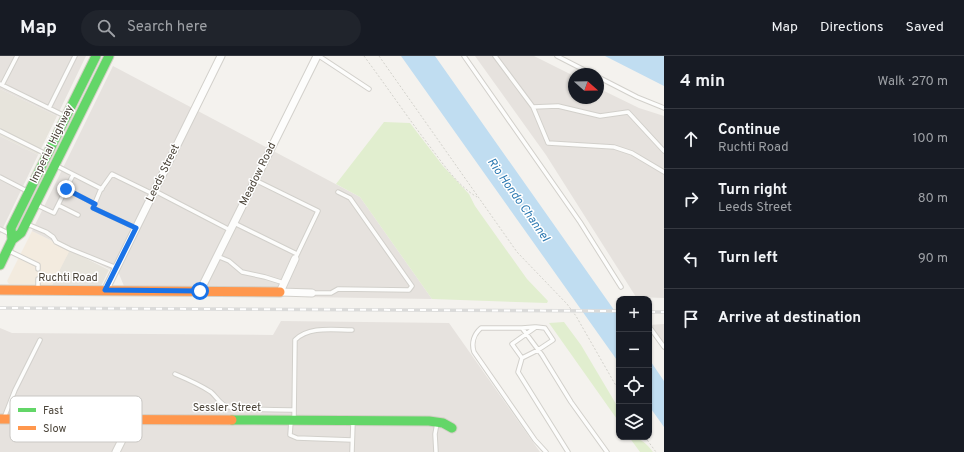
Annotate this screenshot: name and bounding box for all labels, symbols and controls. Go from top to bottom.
search box [81,10,361,46]
text: Map [20,16,57,40]
icon: search [95,17,117,39]
text: Search here [127,18,207,37]
text: Map [772,19,798,36]
text: Directions [820,19,884,36]
text: Saved [906,19,944,36]
north arrow [568,68,604,104]
text: 4 min [680,71,725,93]
text: Walk · 270 m [878,74,948,90]
street label: Imperial Highway [27,102,77,185]
text: Continue [718,121,780,140]
icon: ahead [680,128,702,150]
text: 100 m [912,131,948,147]
street label: Meadow Road [237,140,279,208]
text: Ruchti Road [718,140,788,156]
street label: Leeds Street [143,142,183,204]
water label: Rio Hondo Channel [483,155,553,246]
route end [57,180,75,198]
text: Turn right [718,181,787,200]
icon: right [680,188,702,210]
text: 80 m [918,191,948,207]
text: Leeds Street [718,200,792,216]
icon: left [680,248,702,270]
text: Turn left [718,249,778,268]
text: 90 m [918,251,948,267]
street label: Ruchti Road [38,271,98,285]
route start [191,282,209,300]
map controls [616,296,652,440]
button: + [616,296,652,332]
icon: arrive [680,308,702,330]
text: Arrive at destination [718,309,861,328]
button: − [616,332,652,368]
button: locate [616,368,652,404]
legend [10,396,142,442]
street label: Sessler Street [193,401,261,415]
text: Fast [43,404,63,418]
button: layers [616,404,652,440]
text: Slow [43,422,66,436]

